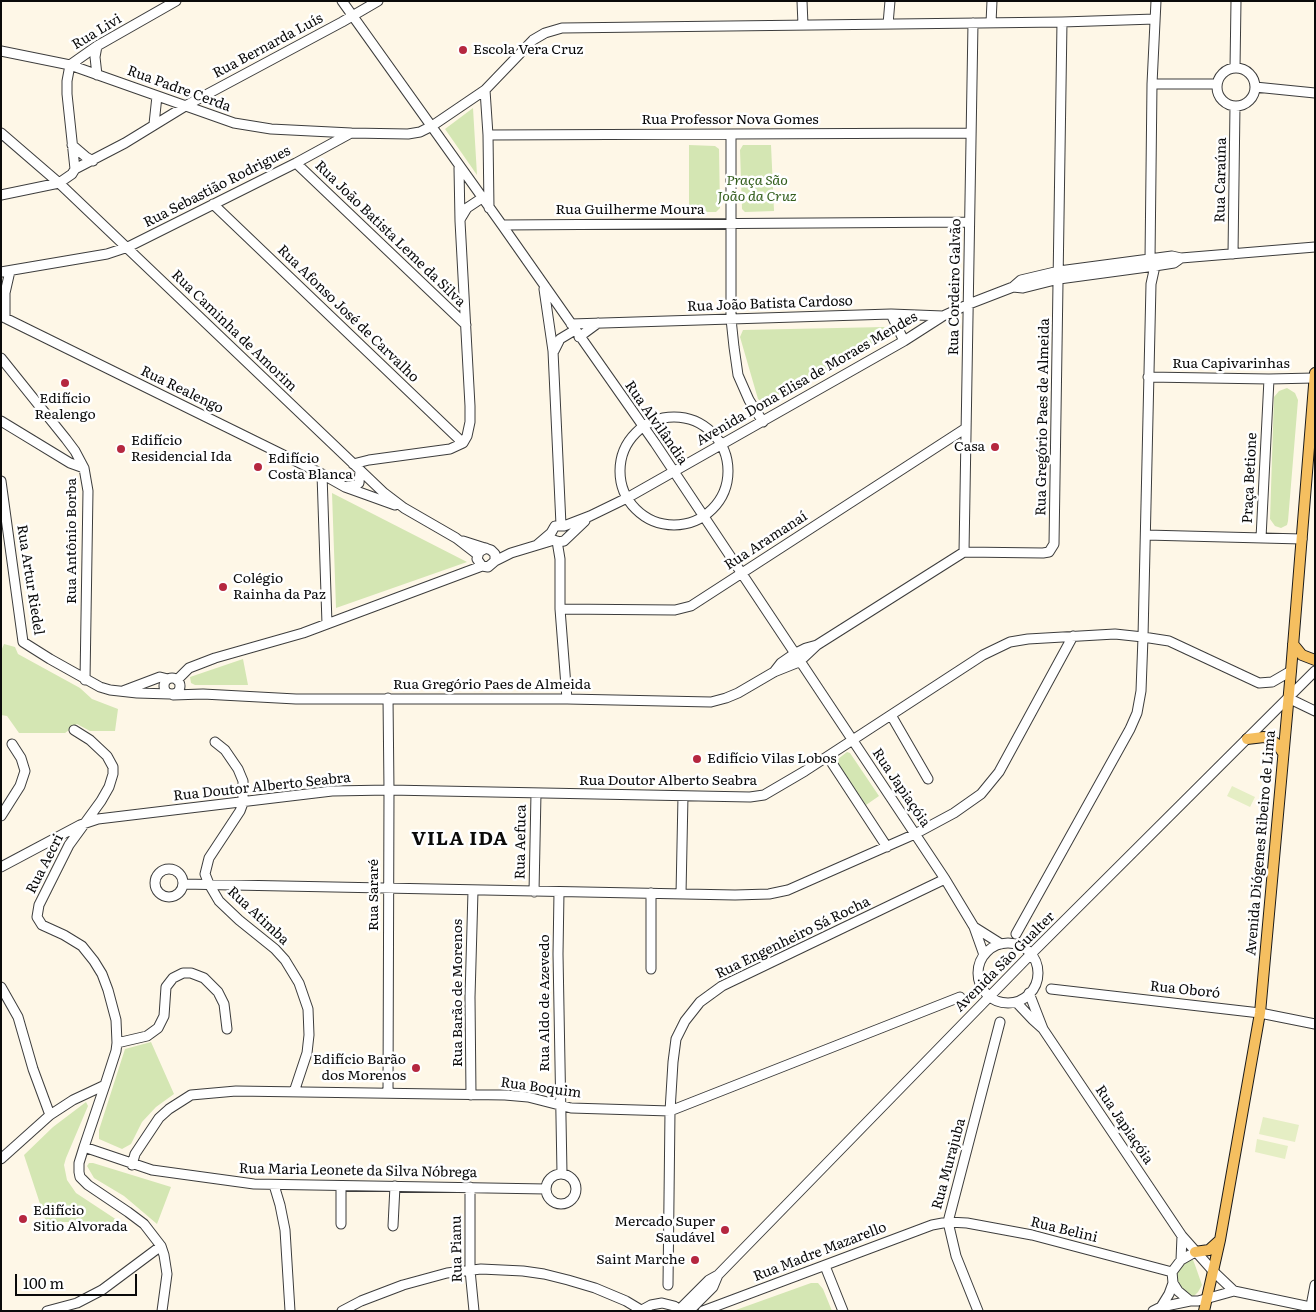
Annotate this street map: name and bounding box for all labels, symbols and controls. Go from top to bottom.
street label: Rua Bernarda Luís [210,10,326,82]
street label: Rua Livi [69,11,125,53]
place label: Escola Vera Cruz [473,42,583,58]
marker: Escola Vera Cruz [457,44,469,56]
street label: Rua Padre Cerda [125,62,233,116]
street label: Rua Professor Nova Gomes [641,112,819,128]
street label: Rua Caraúna [1212,137,1230,223]
street label: Rua Sebastião Rodrigues [141,143,293,231]
street label: Rua João Batista Leme da Silva [311,158,469,310]
park label: Praça São João da Cruz [717,173,797,206]
street label: Rua Guilherme Moura [556,202,704,218]
street label: Rua Cordeiro Galvão [945,218,965,356]
street label: Rua Afonso José de Carvalho [274,242,422,386]
street label: Rua Caminha de Amorim [168,267,300,395]
street label: Rua João Batista Cardoso [687,293,853,315]
street label: Avenida Dona Elisa de Moraes Mendes [693,309,921,449]
street label: Rua Gregório Paes de Almeida [1033,318,1053,516]
street label: Rua Capivarinhas [1172,356,1290,372]
street label: Rua Realengo [138,363,226,417]
marker: Edifício Realengo [59,377,71,389]
street label: Rua Alvilândia [621,378,691,468]
place label: Edifício Realengo [34,391,96,424]
street label: Praça Betione [1239,432,1261,524]
place label: Edifício Residencial Ida [131,433,232,466]
place label: Casa [954,439,985,455]
marker: Casa [989,441,1001,453]
marker: Edifício Residencial Ida [115,443,127,455]
place label: Edifício Costa Blanca [268,451,353,484]
marker: Edifício Costa Blanca [252,461,264,473]
street label: Rua Antônio Borba [64,478,80,604]
street label: Rua Aramanaí [721,508,811,574]
street label: Rua Artur Riedel [13,524,47,636]
place label: Colégio Rainha da Paz [233,571,326,604]
marker: Colégio Rainha da Paz [217,581,229,593]
street label: Rua Gregório Paes de Almeida [393,677,591,693]
street label: Avenida Diógenes Ribeiro de Lima [1243,730,1279,956]
street label: Rua Japiaçóia [868,745,934,831]
place label: Edifício Vilas Lobos [707,751,837,767]
marker: Edifício Vilas Lobos [691,753,703,765]
street label: Rua Doutor Alberto Seabra [172,769,352,805]
street label: Rua Doutor Alberto Seabra [579,773,757,789]
street label: Rua Aefuca [512,804,530,880]
district label: VILA IDA [411,828,509,850]
street label: Rua Aecri [23,831,67,897]
street label: Rua Sararé [366,859,382,931]
street label: Rua Atimba [224,883,292,949]
street label: Rua Engenheiro Sá Rocha [713,893,873,983]
street label: Avenida São Gualter [952,909,1058,1015]
street label: Rua Barão de Morenos [450,919,466,1067]
street label: Rua Aldo de Azevedo [537,934,553,1072]
street label: Rua Oboró [1149,978,1221,1002]
place label: Edifício Barão dos Morenos [313,1052,406,1084]
marker: Edifício Barão dos Morenos [410,1062,422,1074]
street label: Rua Boquim [499,1074,583,1102]
street label: Rua Japiaçóia [1091,1082,1157,1168]
street label: Rua Murajuba [929,1117,969,1211]
street label: Rua Maria Leonete da Silva Nóbrega [239,1161,477,1181]
place label: Edifício Sitio Alvorada [33,1203,128,1236]
marker: Edifício Sitio Alvorada [17,1213,29,1225]
place label: Mercado Super Saudável [614,1214,715,1246]
street label: Rua Belini [1029,1214,1099,1246]
street label: Rua Pianu [448,1215,466,1283]
street label: Rua Madre Mazarello [751,1219,889,1285]
marker: Mercado Super Saudável [719,1224,731,1236]
place label: Saint Marche [596,1252,685,1268]
marker: Saint Marche [689,1254,701,1266]
scale bar [18,1264,140,1296]
text: 100 m [23,1271,64,1294]

